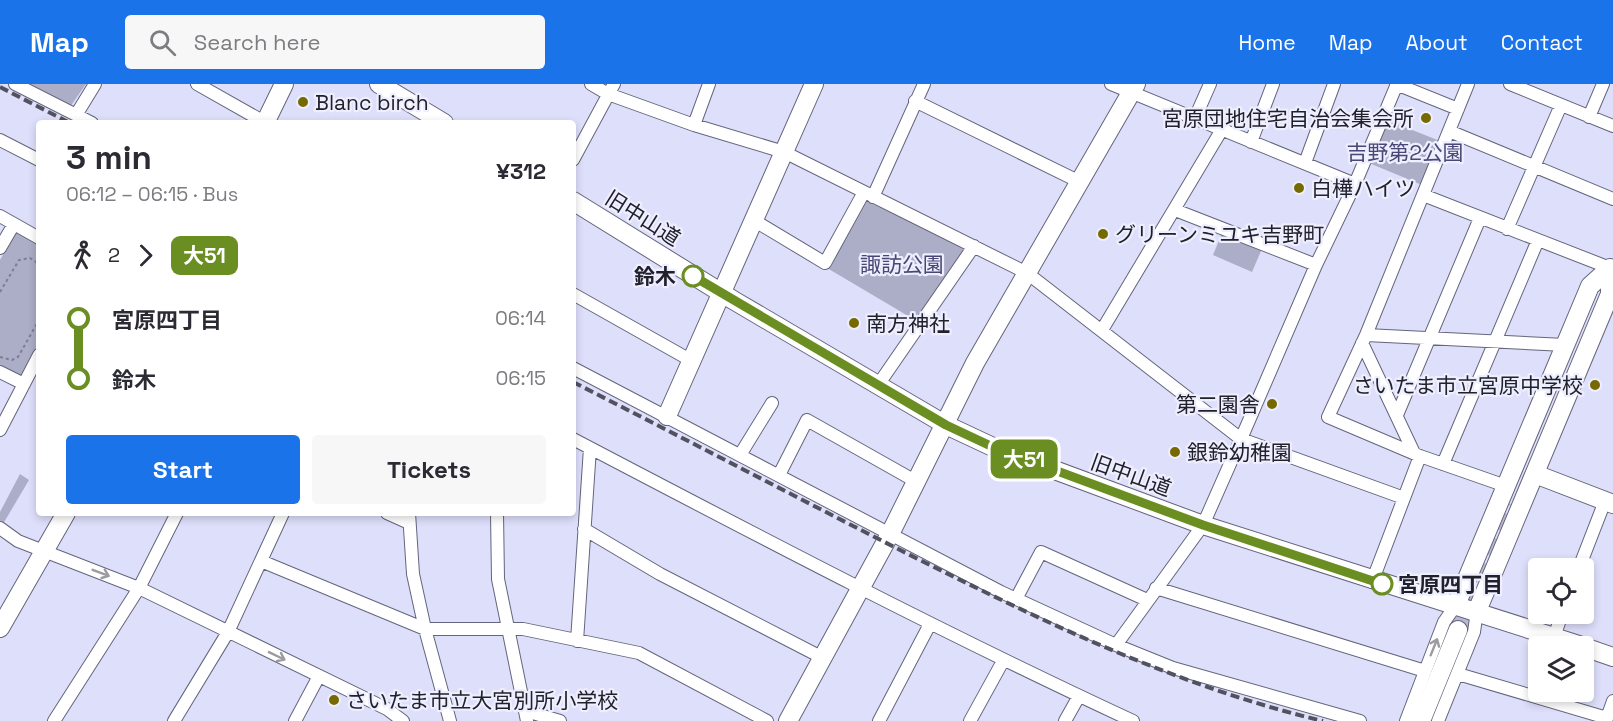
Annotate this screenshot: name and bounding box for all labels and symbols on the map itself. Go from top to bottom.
place label: Blanc birch [315,89,429,116]
marker: Blanc birch [296,95,310,109]
place label: 宮原団地住宅自治会集会所 [1162,105,1414,132]
marker: 宮原団地住宅自治会集会所 [1419,111,1433,125]
park label: 吉野第2公園 [1346,139,1464,166]
place label: 白樺ハイツ [1311,175,1416,202]
marker: 白樺ハイツ [1292,181,1306,195]
street label: 旧中山道 [600,184,686,252]
place label: グリーンミユキ吉野町 [1115,221,1324,248]
marker: グリーンミユキ吉野町 [1096,227,1110,241]
park label: 諏訪公園 [860,251,944,278]
place label: 鈴木 [634,263,676,290]
marker: 鈴木 [682,265,704,287]
place label: 南方神社 [866,310,950,337]
marker: 南方神社 [847,316,861,330]
place label: さいたま市立宮原中学校 [1353,372,1583,399]
marker: さいたま市立宮原中学校 [1588,378,1602,392]
place label: 第二園舎 [1176,391,1260,418]
marker: 第二園舎 [1265,397,1279,411]
place label: 銀鈴幼稚園 [1187,439,1292,466]
line badge: 大51 [990,440,1058,478]
marker: 銀鈴幼稚園 [1168,445,1182,459]
street label: 旧中山道 [1087,448,1175,502]
one-way arrow [91,568,110,579]
place label: 宮原四丁目 [1398,571,1503,598]
marker: 宮原四丁目 [1371,573,1393,595]
one-way arrow [1429,638,1440,656]
one-way arrow [268,650,286,662]
place label: さいたま市立大宮別所小学校 [346,687,618,714]
marker: さいたま市立大宮別所小学校 [327,693,341,707]

